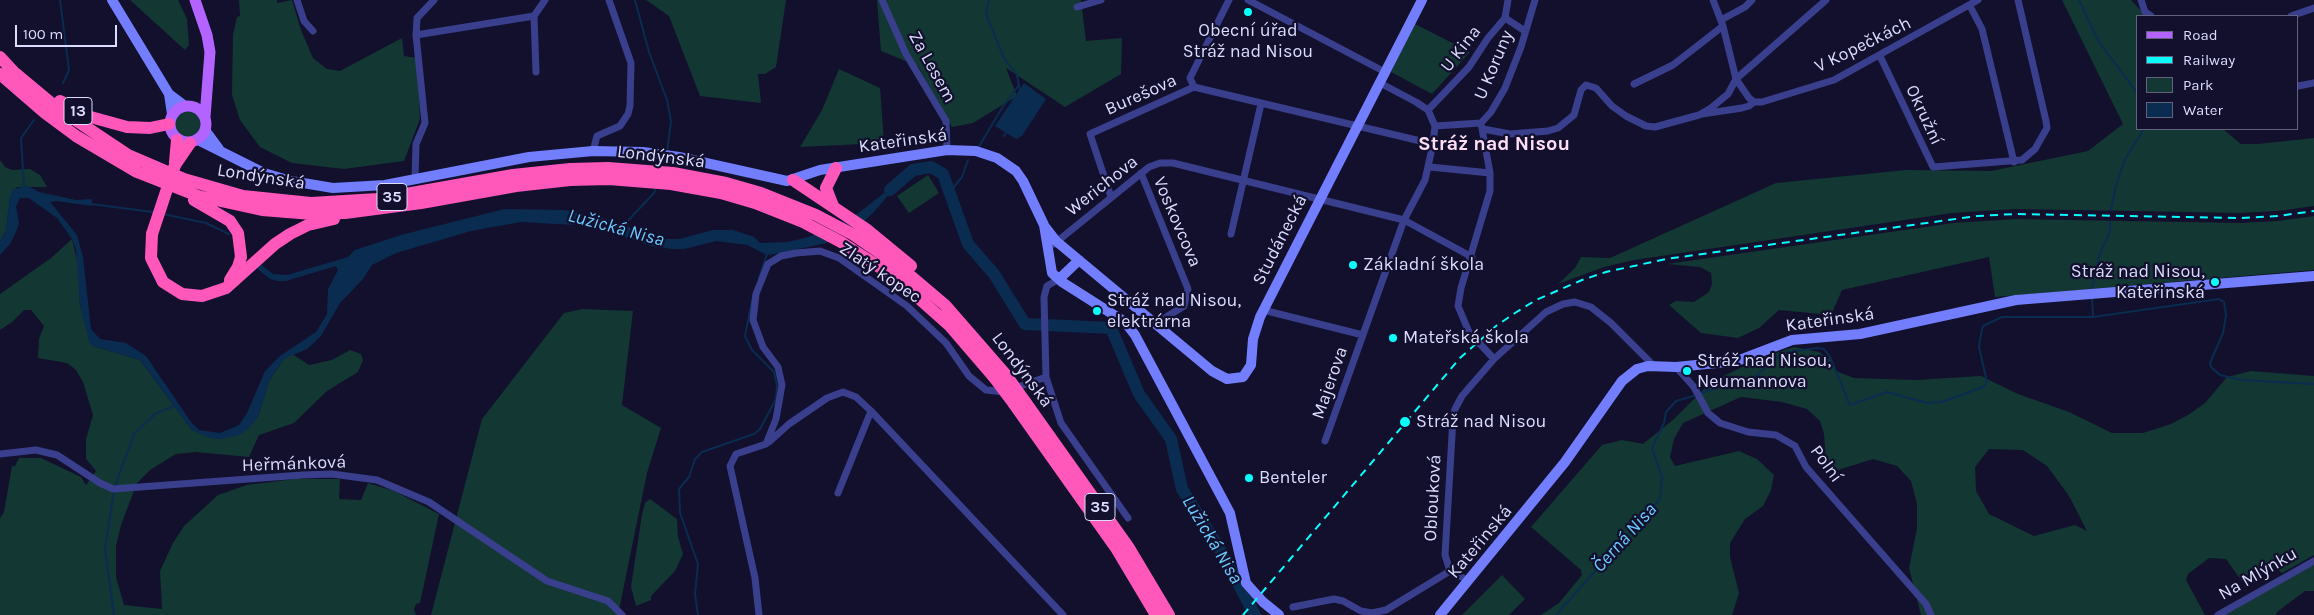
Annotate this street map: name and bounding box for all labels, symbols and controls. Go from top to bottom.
marker: Obecní úřad Stráž nad Nisou [1242,6,1254,18]
street label: V Kopečkách [1811,12,1915,78]
scale bar [18,15,120,47]
legend [2136,15,2299,130]
place label: Obecní úřad Stráž nad Nisou [1183,20,1313,62]
street label: U Kina [1436,21,1486,77]
text: 100 m [23,25,63,43]
text: Road [2183,26,2218,44]
street label: U Koruny [1470,27,1518,103]
street label: Za Lesem [904,28,960,106]
text: Railway [2183,51,2235,69]
street label: Burešova [1102,70,1180,120]
text: Park [2183,76,2213,94]
street label: Okružní [1901,81,1947,149]
road number: 13 [64,98,92,124]
text: Water [2183,101,2223,119]
street label: Kateřinská [857,124,949,158]
district label: Stráž nad Nisou [1418,132,1570,156]
street label: Londýnská [616,141,706,173]
street label: Werichova [1062,151,1142,221]
street label: Londýnská [216,159,306,195]
street label: Voskovcova [1148,174,1206,270]
road number: 35 [377,183,407,210]
street label: Studánecká [1248,191,1312,289]
water label: Lužická Nisa [565,204,667,252]
street label: Zlatý kopec [835,238,925,308]
place label: Základní škola [1363,254,1484,276]
marker: Základní škola [1347,259,1359,271]
place label: Stráž nad Nisou, Kateřinská [2071,261,2205,304]
marker: Stráž nad Nisou, Kateřinská [2209,276,2221,288]
place label: Stráž nad Nisou, elektrárna [1107,290,1241,332]
street label: Kateřinská [1784,303,1876,337]
marker: Stráž nad Nisou, elektrárna [1091,305,1103,317]
place label: Mateřská škola [1403,327,1529,349]
street label: Londýnská [987,328,1057,412]
marker: Mateřská škola [1387,332,1399,344]
street label: Majerova [1308,344,1352,422]
place label: Stráž nad Nisou, Neumannova [1697,350,1831,392]
marker: Stráž nad Nisou, Neumannova [1681,365,1693,377]
place label: Stráž nad Nisou [1416,411,1546,433]
marker: Stráž nad Nisou [1398,415,1412,429]
street label: Polní [1805,441,1847,487]
street label: Heřmánková [241,451,347,477]
street label: Oblouková [1420,454,1446,542]
place label: Benteler [1259,467,1327,489]
marker: Benteler [1243,472,1255,484]
water label: Lužická Nisa [1177,492,1247,588]
road number: 35 [1085,494,1115,520]
water label: Černá Nisa [1588,499,1662,577]
street label: Kateřinská [1443,501,1517,583]
street label: Na Mlýnku [2215,543,2301,605]

